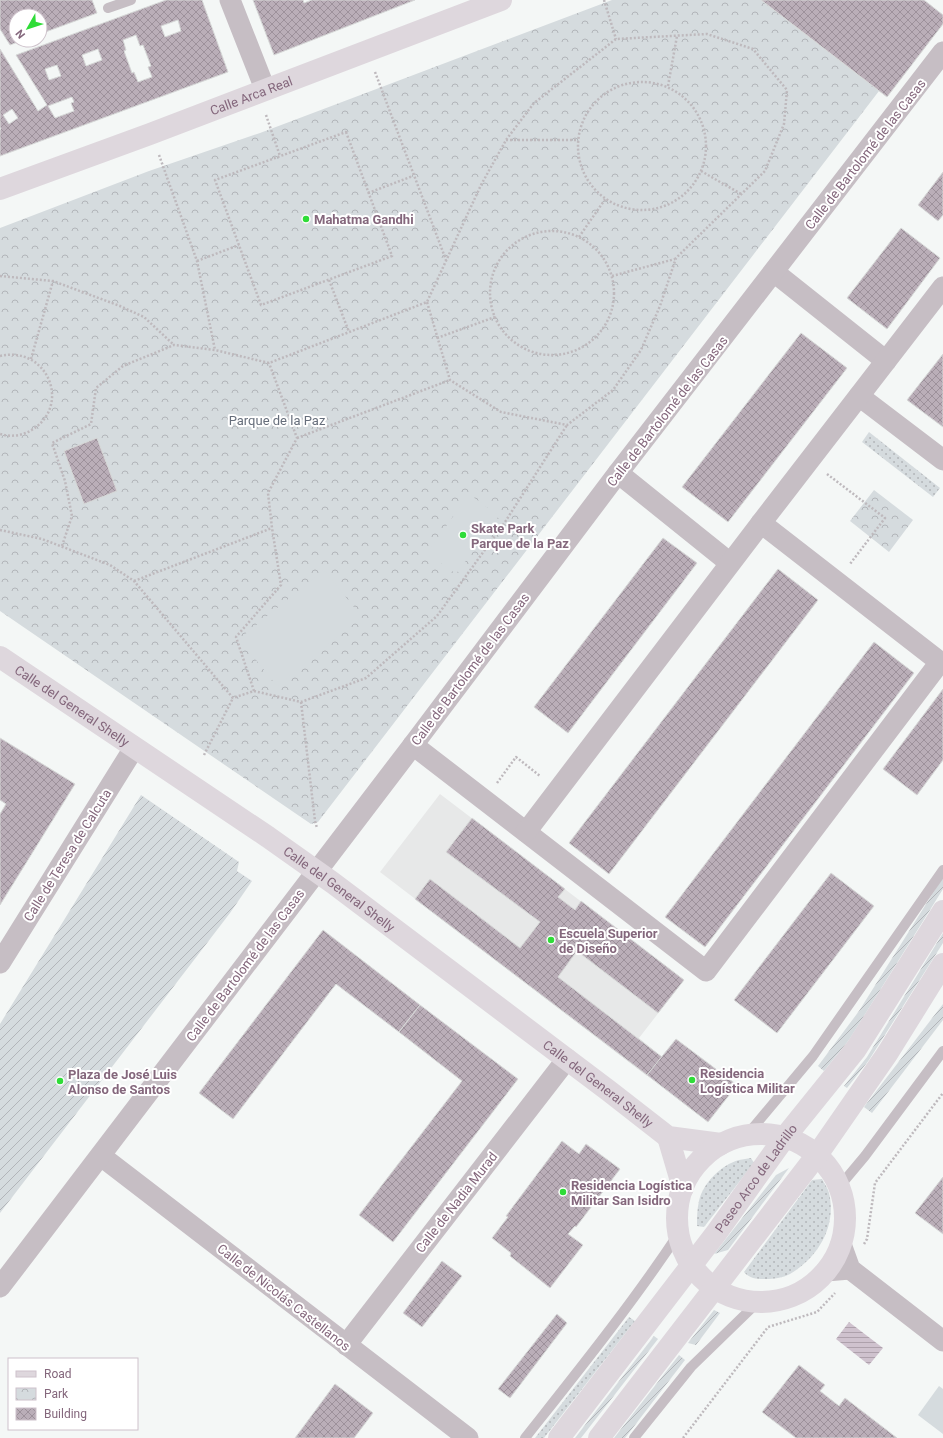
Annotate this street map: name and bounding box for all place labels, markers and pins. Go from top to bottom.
place label: Mahatma Gandhi [314,212,414,227]
marker: Mahatma Gandhi [301,214,311,224]
place label: Skate Park Parque de la Paz [471,521,569,551]
marker: Skate Park Parque de la Paz [458,530,468,540]
place label: Escuela Superior de Diseño [559,926,658,956]
marker: Escuela Superior de Diseño [546,935,556,945]
place label: Residencia Logística Militar [700,1066,795,1096]
place label: Plaza de José Luis Alonso de Santos [68,1067,177,1097]
marker: Residencia Logística Militar [687,1075,697,1085]
marker: Plaza de José Luis Alonso de Santos [55,1076,65,1086]
place label: Residencia Logística Militar San Isidro [571,1178,692,1208]
marker: Residencia Logística Militar San Isidro [558,1187,568,1197]

